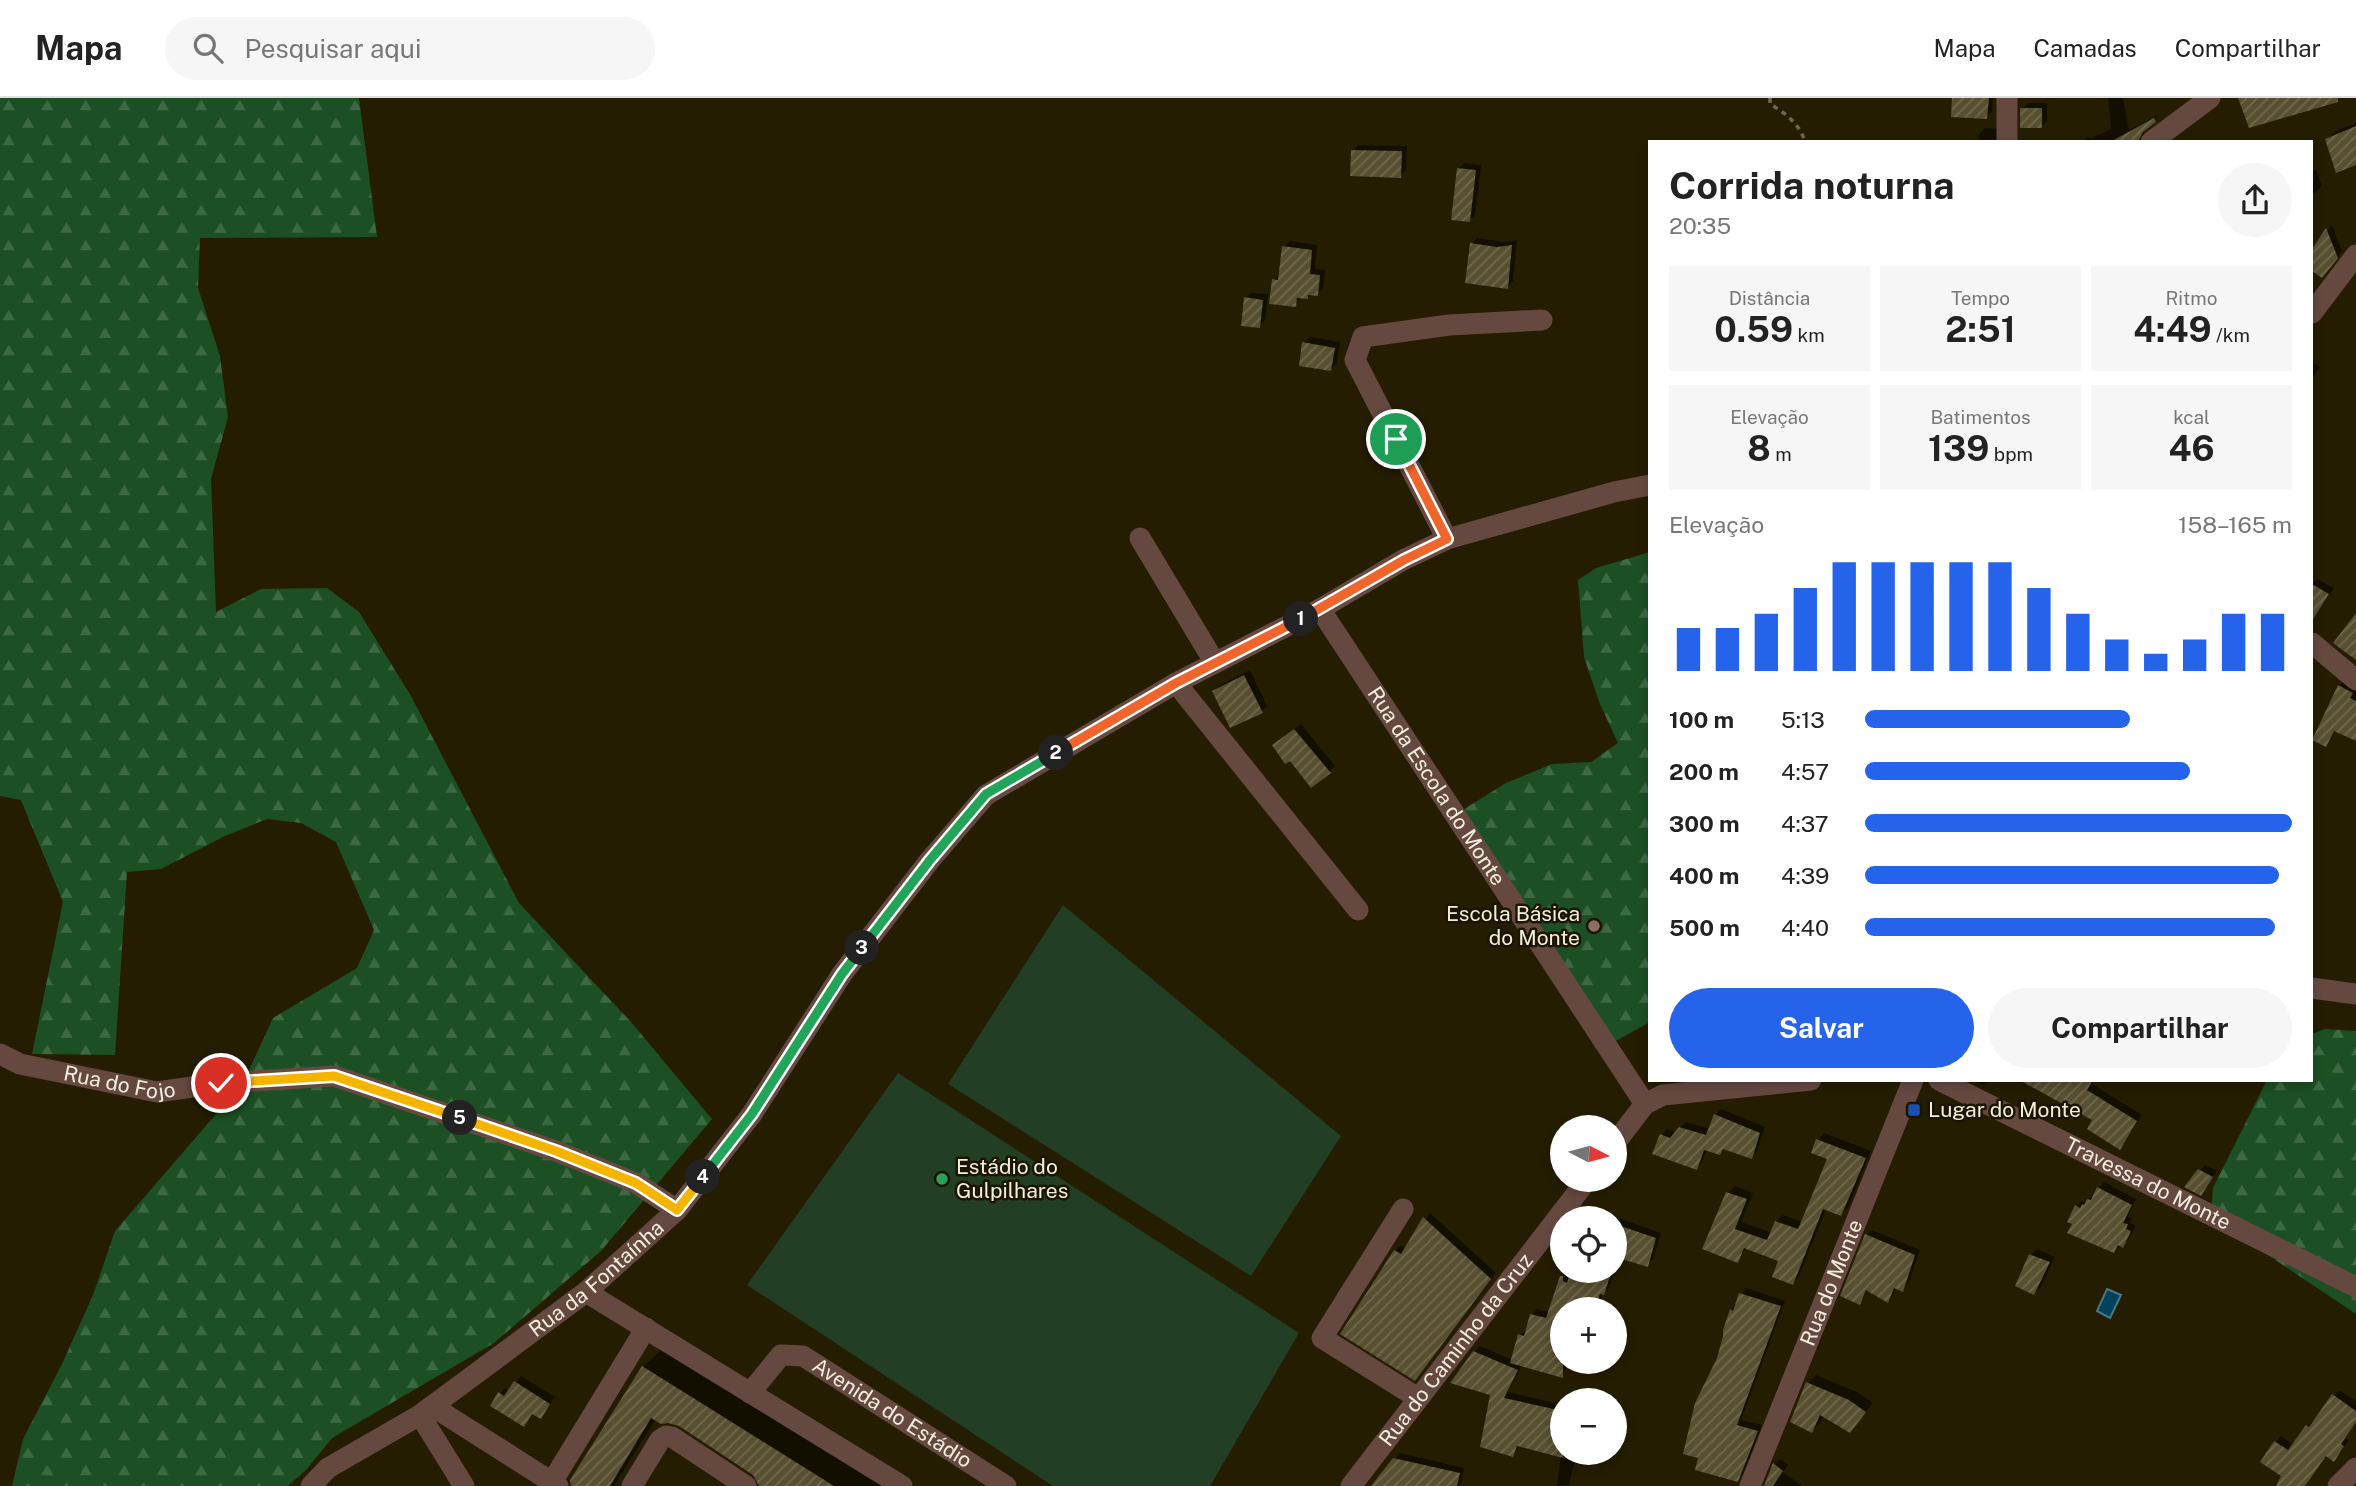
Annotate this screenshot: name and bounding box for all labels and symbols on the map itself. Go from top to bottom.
pin [1366,409,1426,469]
pin: 1 [1284,602,1318,636]
street label: Rua da Escola do Monte [1362,682,1511,890]
pin: 2 [1038,736,1074,770]
place label: Escola Básica do Monte [1446,901,1580,950]
marker: Escola Básica do Monte [1586,918,1602,934]
pin: 3 [844,930,880,966]
pin [191,1053,251,1113]
street label: Rua do Fojo [62,1060,177,1104]
place label: Lugar do Monte [1928,1097,2081,1122]
pin: 5 [442,1100,477,1136]
marker: Lugar do Monte [1906,1102,1922,1118]
north arrow [1550,1115,1628,1192]
street label: Travessa do Monte [2061,1131,2235,1235]
place label: Estádio do Gulpilhares [956,1154,1068,1203]
pin: 4 [686,1160,720,1194]
marker: Estádio do Gulpilhares [934,1171,950,1187]
street label: Rua da Fontaínha [524,1215,669,1342]
street label: Rua do Monte [1795,1216,1868,1349]
street label: Rua do Caminho da Cruz [1373,1248,1538,1451]
street label: Avenida do Estádio [808,1352,977,1473]

